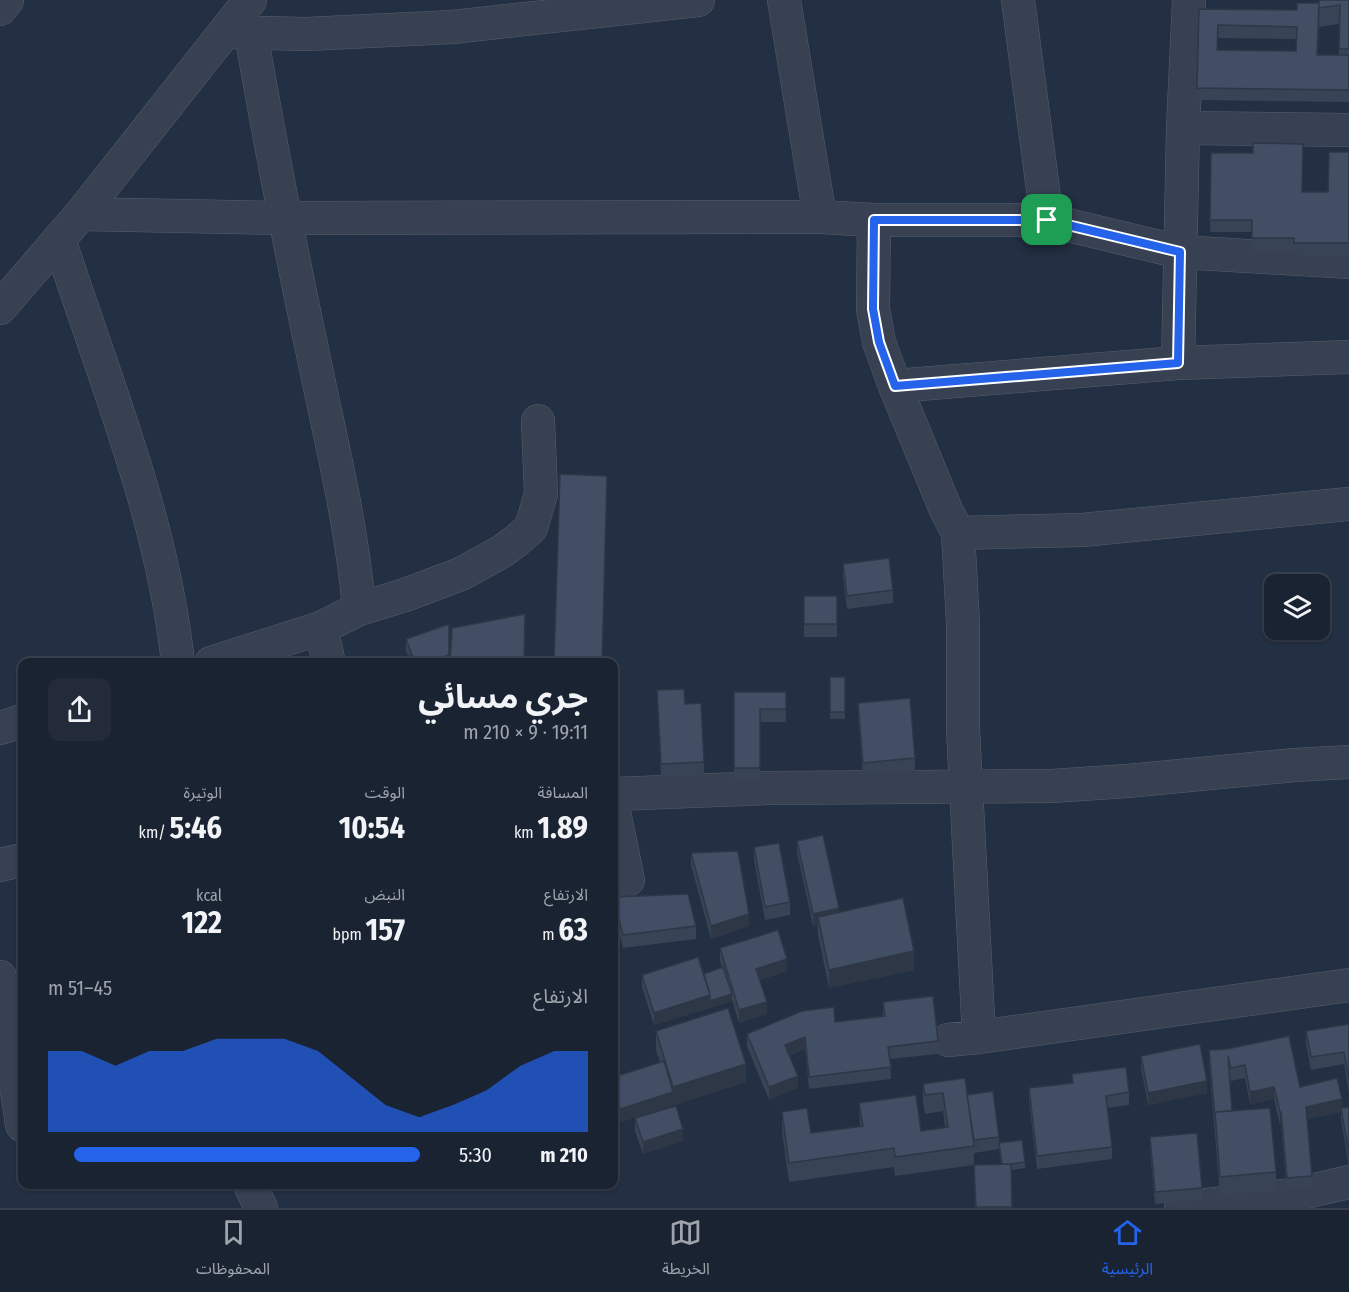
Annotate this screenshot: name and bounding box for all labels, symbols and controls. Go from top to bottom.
pin [1021,194,1072,245]
icon: arrive [1030,203,1063,236]
map controls [1264,574,1330,640]
button: layers [1264,574,1330,640]
text: جري مسائي [418,677,588,717]
button: share [48,678,111,741]
text: 19:11 · 9 × 210 m [463,720,588,744]
text: الوتيرة [184,783,222,802]
text: الوقت [365,783,405,802]
text: المسافة [538,783,588,802]
text: 5:46 [169,810,222,846]
text: 10:54 [339,810,405,846]
text: 1.89 [537,810,588,846]
text: /km [138,823,169,842]
text: km [514,823,537,842]
text: النبض [364,885,405,904]
text: الارتفاع [544,885,588,904]
text: kcal [196,886,222,905]
text: 122 [182,905,222,941]
text: 157 [365,912,405,948]
text: 63 [558,912,588,948]
text: bpm [332,925,365,944]
text: m [542,925,558,944]
text: 45–51 m [48,976,112,1000]
text: الارتفاع [533,984,588,1008]
text: 5:30 [459,1143,492,1167]
text: 210 m [540,1143,588,1167]
tab: المحفوظات [196,1216,270,1286]
tab: الخريطة [662,1216,710,1286]
tab: الرئيسية [1102,1216,1153,1286]

